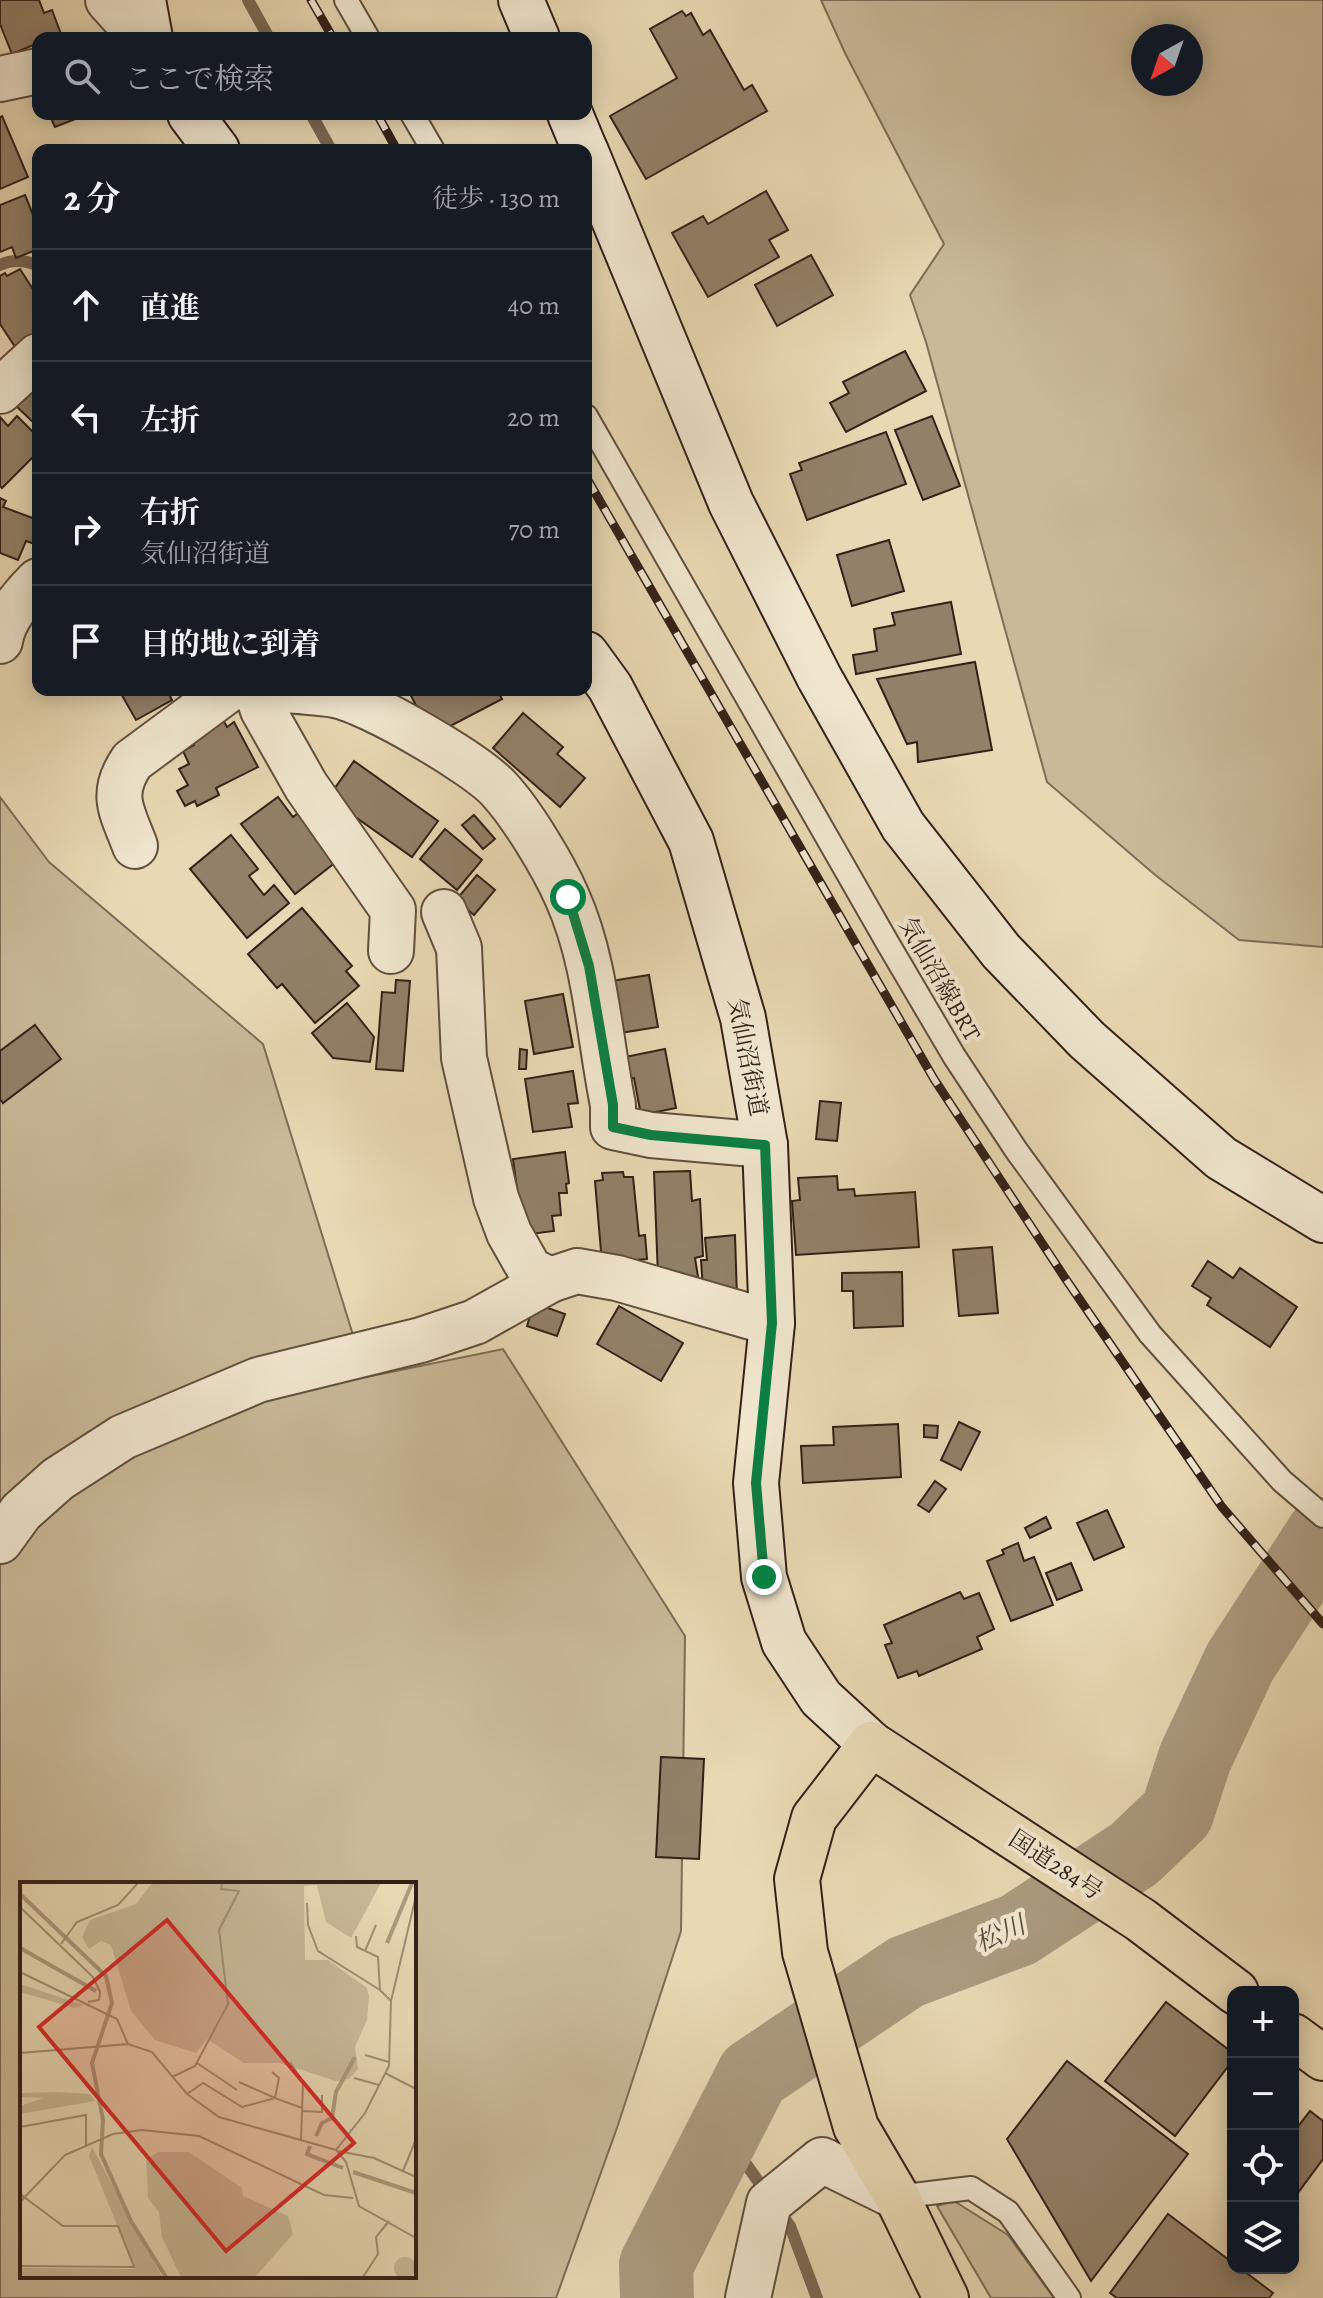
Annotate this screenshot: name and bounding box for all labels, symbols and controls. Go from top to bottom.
north arrow [1131,24,1203,96]
search box [32,32,592,120]
icon: search [60,54,104,98]
text: ここで検索 [124,59,274,99]
text: 2 分 [64,175,120,222]
text: 徒歩 · 130 m [432,181,560,216]
icon: ahead [64,283,108,327]
text: 直進 [140,288,200,328]
text: 40 m [508,288,560,323]
icon: left [64,395,108,439]
text: 左折 [140,400,200,440]
text: 20 m [507,400,560,435]
text: 右折 [140,492,200,532]
icon: right [64,507,108,551]
text: 70 m [508,512,560,547]
text: 気仙沼街道 [140,536,270,571]
icon: arrive [64,619,108,663]
text: 目的地に到着 [140,624,320,664]
route start [550,879,586,915]
street label: 気仙沼線BRT [892,911,988,1047]
street label: 気仙沼街道 [721,995,775,1119]
route end [746,1559,782,1595]
street label: 国道284号 [1003,1823,1109,1907]
inset map [20,1882,416,2278]
water label: 松川 [969,1906,1034,1961]
map controls [1227,1986,1299,2274]
button: + [1227,1986,1299,2058]
button: − [1227,2058,1299,2130]
button: locate [1227,2130,1299,2202]
button: layers [1227,2202,1299,2274]

